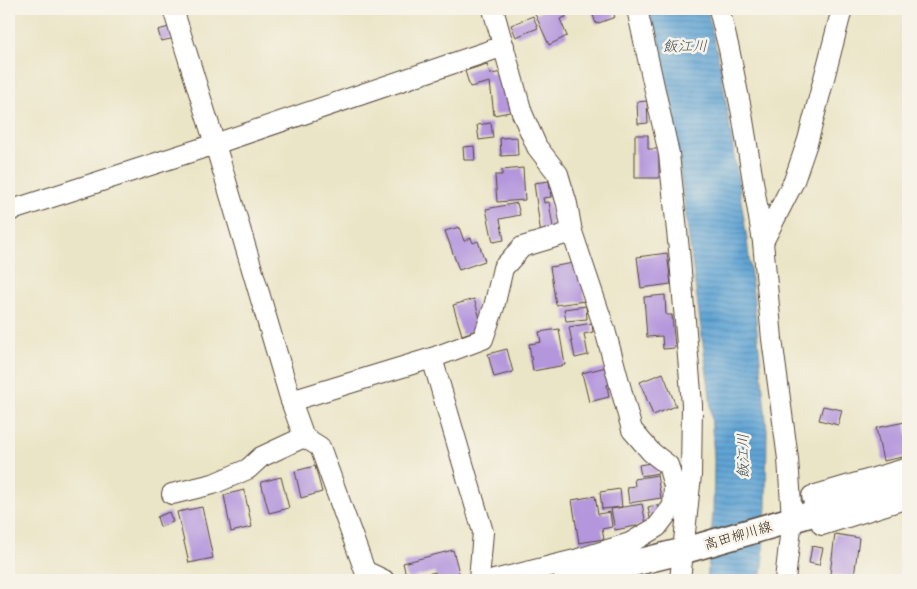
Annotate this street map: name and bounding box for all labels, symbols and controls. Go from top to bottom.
water label: 飯江川 [662,36,708,55]
water label: 飯江川 [733,433,752,479]
street label: 高田柳川線 [702,517,774,553]

